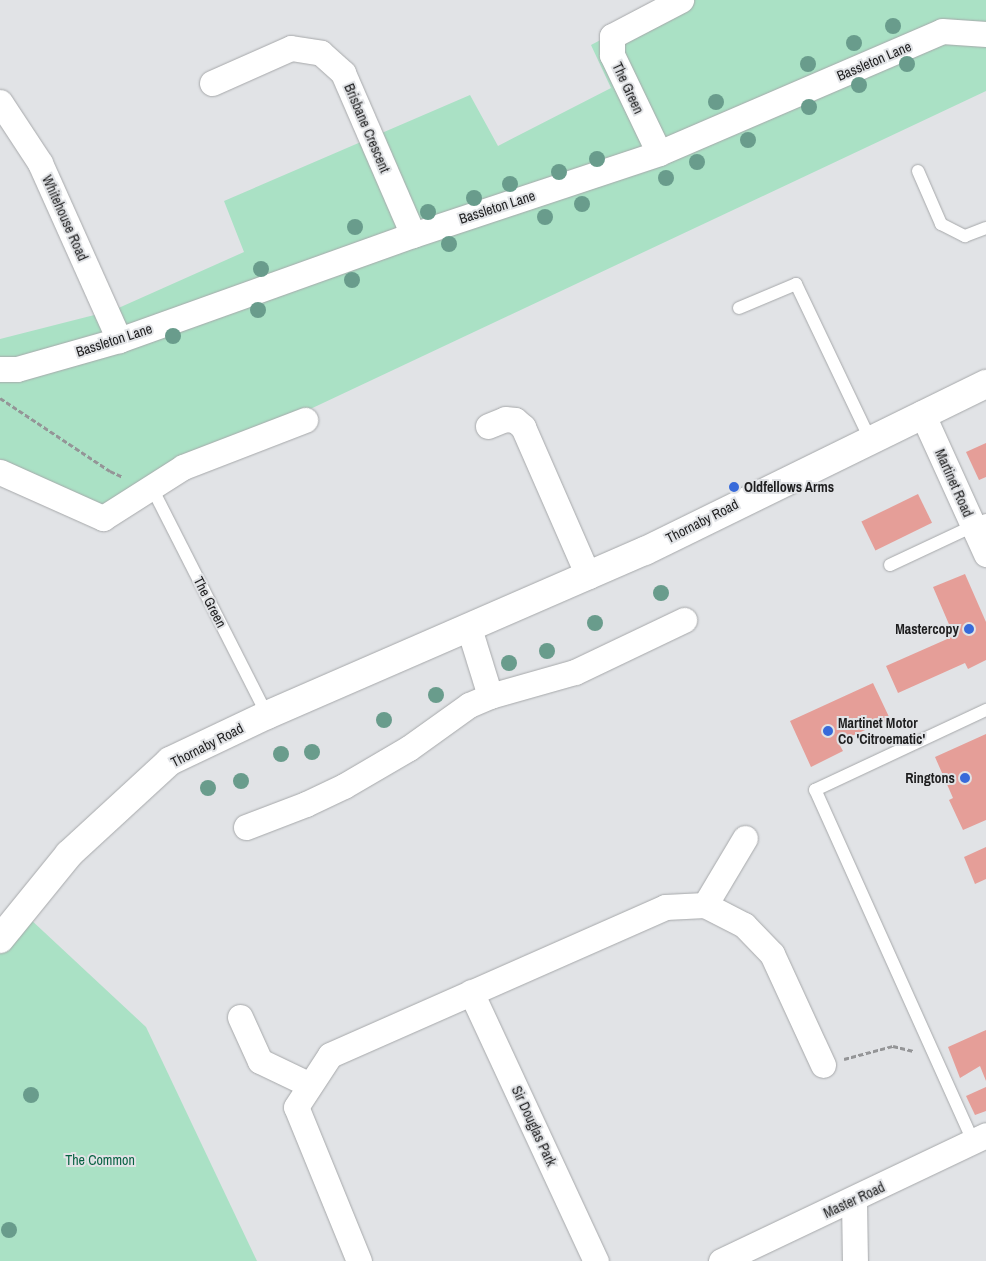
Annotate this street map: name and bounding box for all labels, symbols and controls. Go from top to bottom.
street label: Bassleton Lane [834,38,914,84]
street label: The Green [609,60,647,116]
street label: Brisbane Crescent [341,81,393,175]
street label: Whitehouse Road [39,173,91,263]
street label: Bassleton Lane [457,187,537,227]
street label: Bassleton Lane [74,320,154,360]
street label: Martinet Road [932,446,976,520]
place label: Oldfellows Arms [744,479,835,495]
marker: Oldfellows Arms [728,481,740,493]
street label: Thornaby Road [663,496,741,546]
street label: The Green [190,574,230,630]
place label: Mastercopy [895,621,959,637]
marker: Mastercopy [963,623,975,635]
place label: Martinet Motor Co 'Citroematic' [838,715,925,748]
street label: Thornaby Road [168,720,246,770]
marker: Martinet Motor Co 'Citroematic' [822,725,834,737]
place label: Ringtons [905,770,955,786]
marker: Ringtons [959,772,971,784]
street label: Sir Douglas Park [508,1083,560,1169]
park label: The Common [65,1152,135,1168]
street label: Master Road [821,1179,887,1221]

